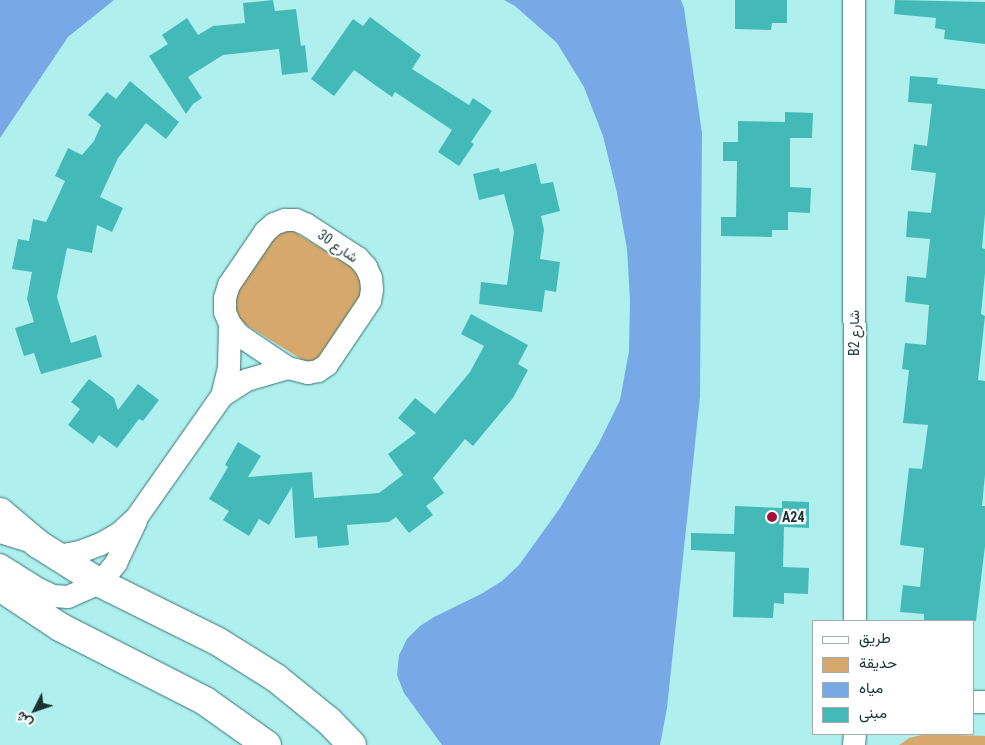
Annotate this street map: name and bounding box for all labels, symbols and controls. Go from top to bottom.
street label: شارع 30 [315,226,361,266]
street label: B2 شارع [846,310,862,356]
place label: A24 [782,509,805,525]
marker: A24 [766,511,778,523]
legend [812,620,975,735]
text: طريق [859,629,891,647]
text: حديقة [859,654,897,672]
text: مياه [859,679,883,697]
north arrow [10,685,60,735]
text: مبنى [859,704,887,722]
text: ش [12,708,35,731]

